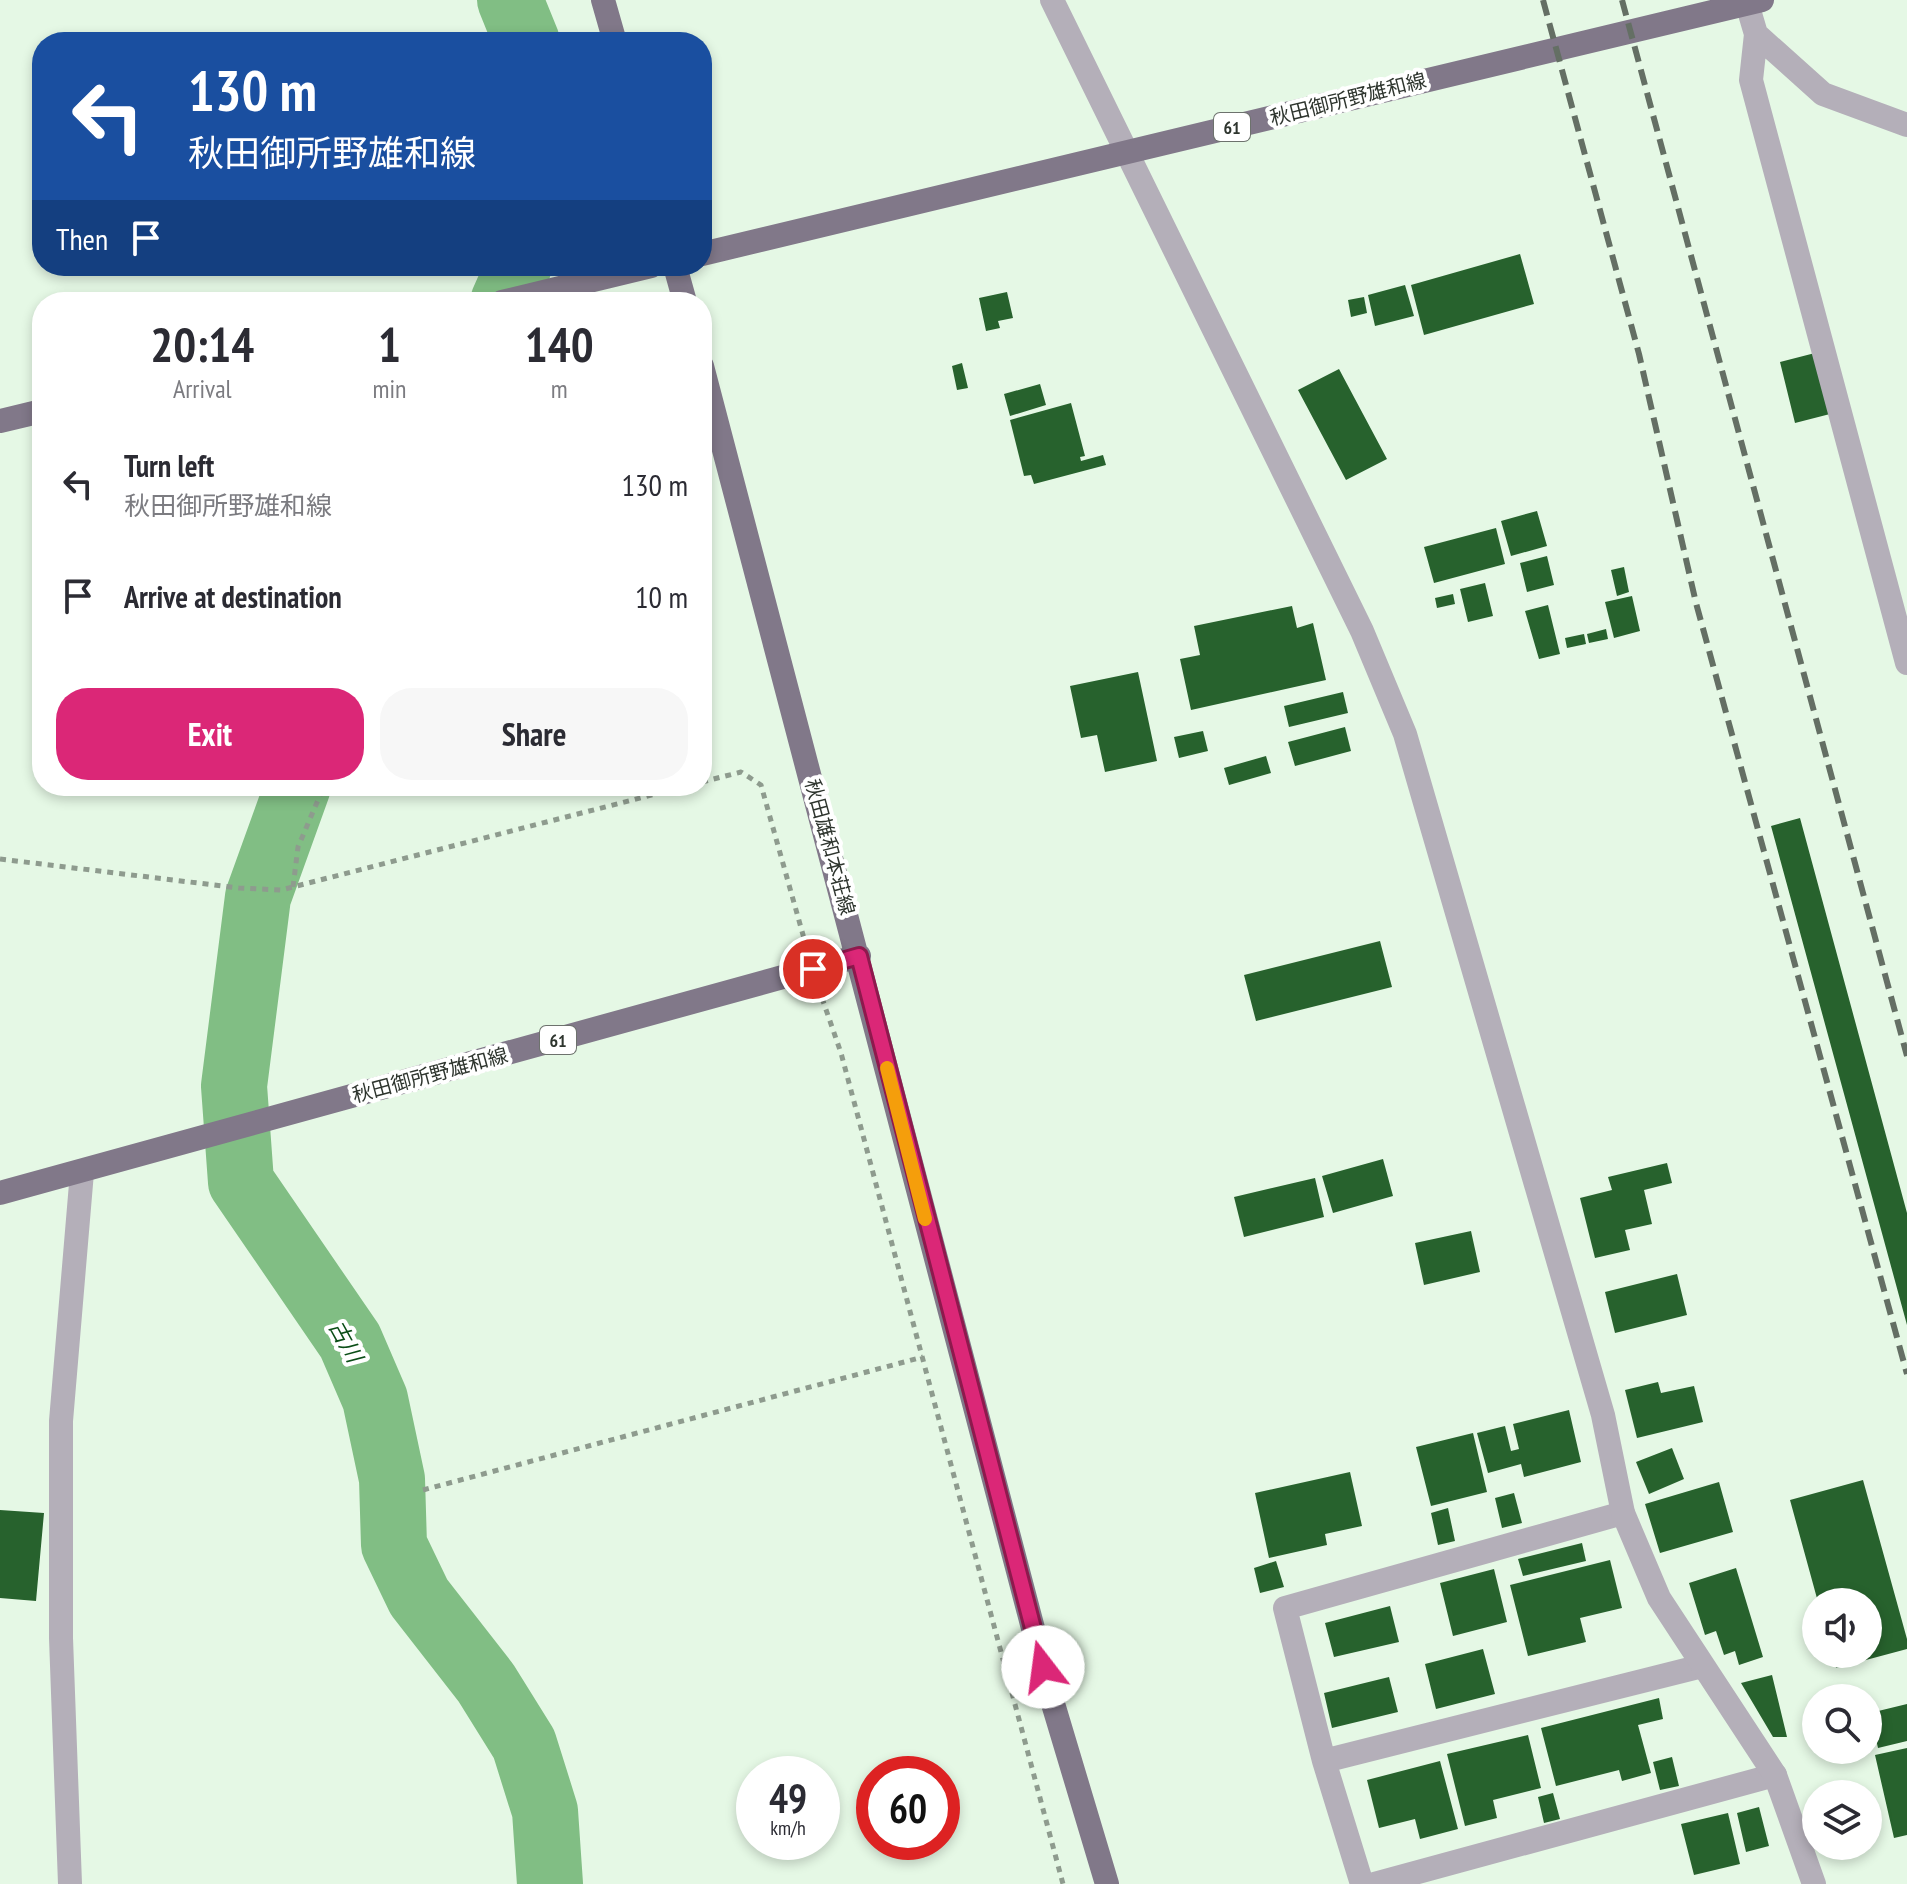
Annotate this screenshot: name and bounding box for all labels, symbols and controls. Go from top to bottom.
text: 130 m [188,54,317,126]
icon: left [56,64,160,168]
street label: 秋田御所野雄和線 [1267,67,1429,131]
road number: 61 [1214,113,1250,141]
text: 秋田御所野雄和線 [188,129,476,176]
icon: arrive [124,216,168,260]
text: Then [56,219,108,258]
text: 20:14 [150,313,254,375]
text: 1 [378,313,401,375]
text: 140 [525,313,594,375]
text: Arrival [173,372,232,405]
text: min [372,372,406,405]
text: m [551,372,568,405]
text: Turn left [124,446,214,485]
icon: left [56,462,100,506]
text: 130 m [622,465,688,504]
text: 秋田御所野雄和線 [124,489,332,522]
icon: arrive [56,574,100,618]
text: Arrive at destination [124,577,342,616]
text: 10 m [635,577,688,616]
button: Exit [56,688,364,780]
button: Share [380,688,688,780]
street label: 秋田雄和本荘線 [799,776,861,918]
pin [779,935,847,1003]
icon: arrive [791,947,835,991]
road number: 61 [540,1026,576,1054]
street label: 秋田御所野雄和線 [349,1042,511,1108]
water label: 古川 [323,1315,370,1369]
map controls [1802,1588,1882,1860]
button: sound [1802,1588,1882,1668]
position arrow [1001,1625,1085,1709]
button: search [1802,1684,1882,1764]
speed limit sign: 60 [856,1756,960,1860]
text: 49 [769,1772,807,1824]
button: layers [1802,1780,1882,1860]
text: km/h [770,1815,806,1841]

